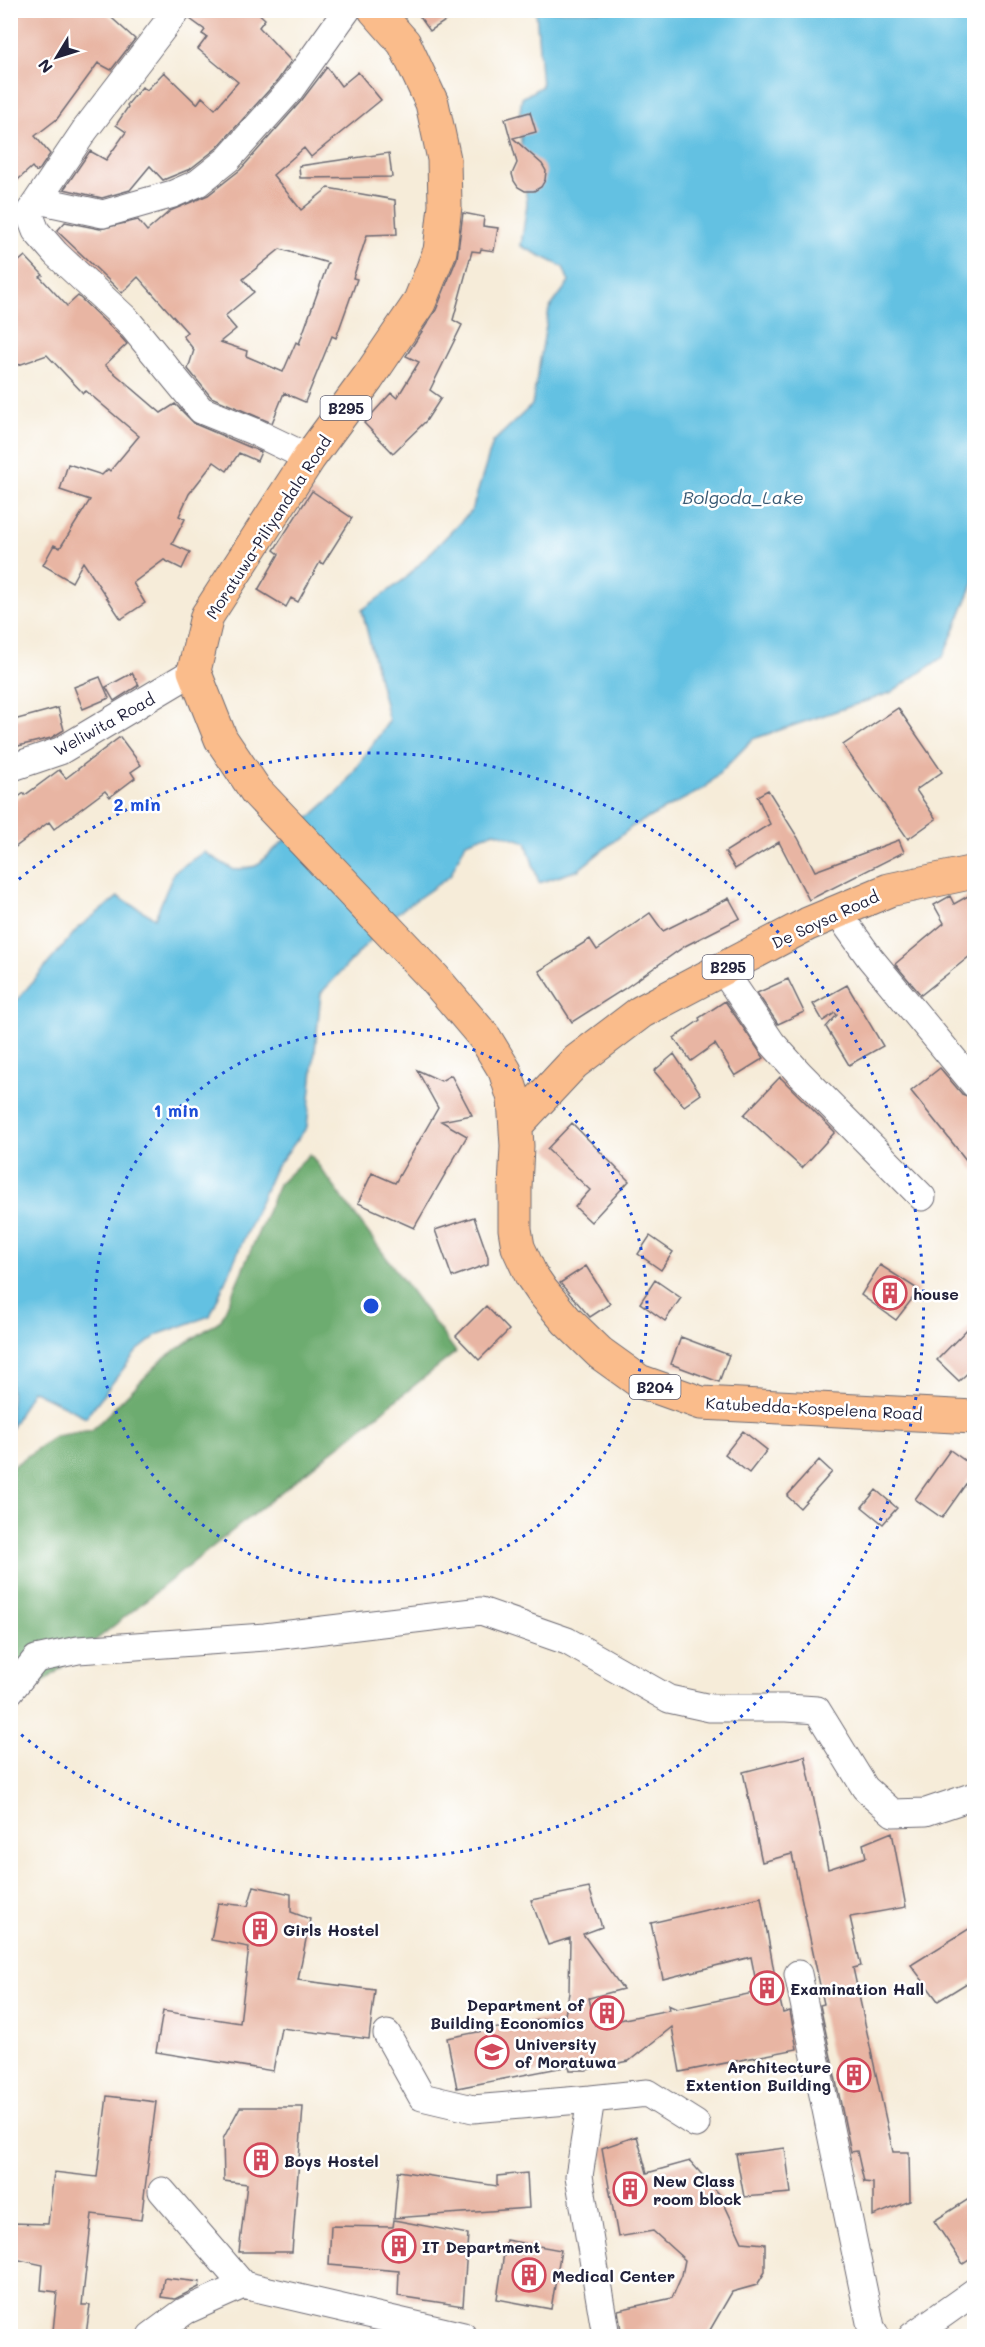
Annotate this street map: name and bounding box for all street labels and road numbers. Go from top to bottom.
road number: B295 [320,396,372,420]
street label: Moratuwa-Piliyandala Road [201,431,335,623]
street label: Weliwita Road [50,688,158,760]
street label: De Soysa Road [768,885,882,953]
road number: B295 [702,955,754,979]
road number: B204 [630,1375,680,1399]
street label: Katubedda-Kospelena Road [705,1392,923,1424]

